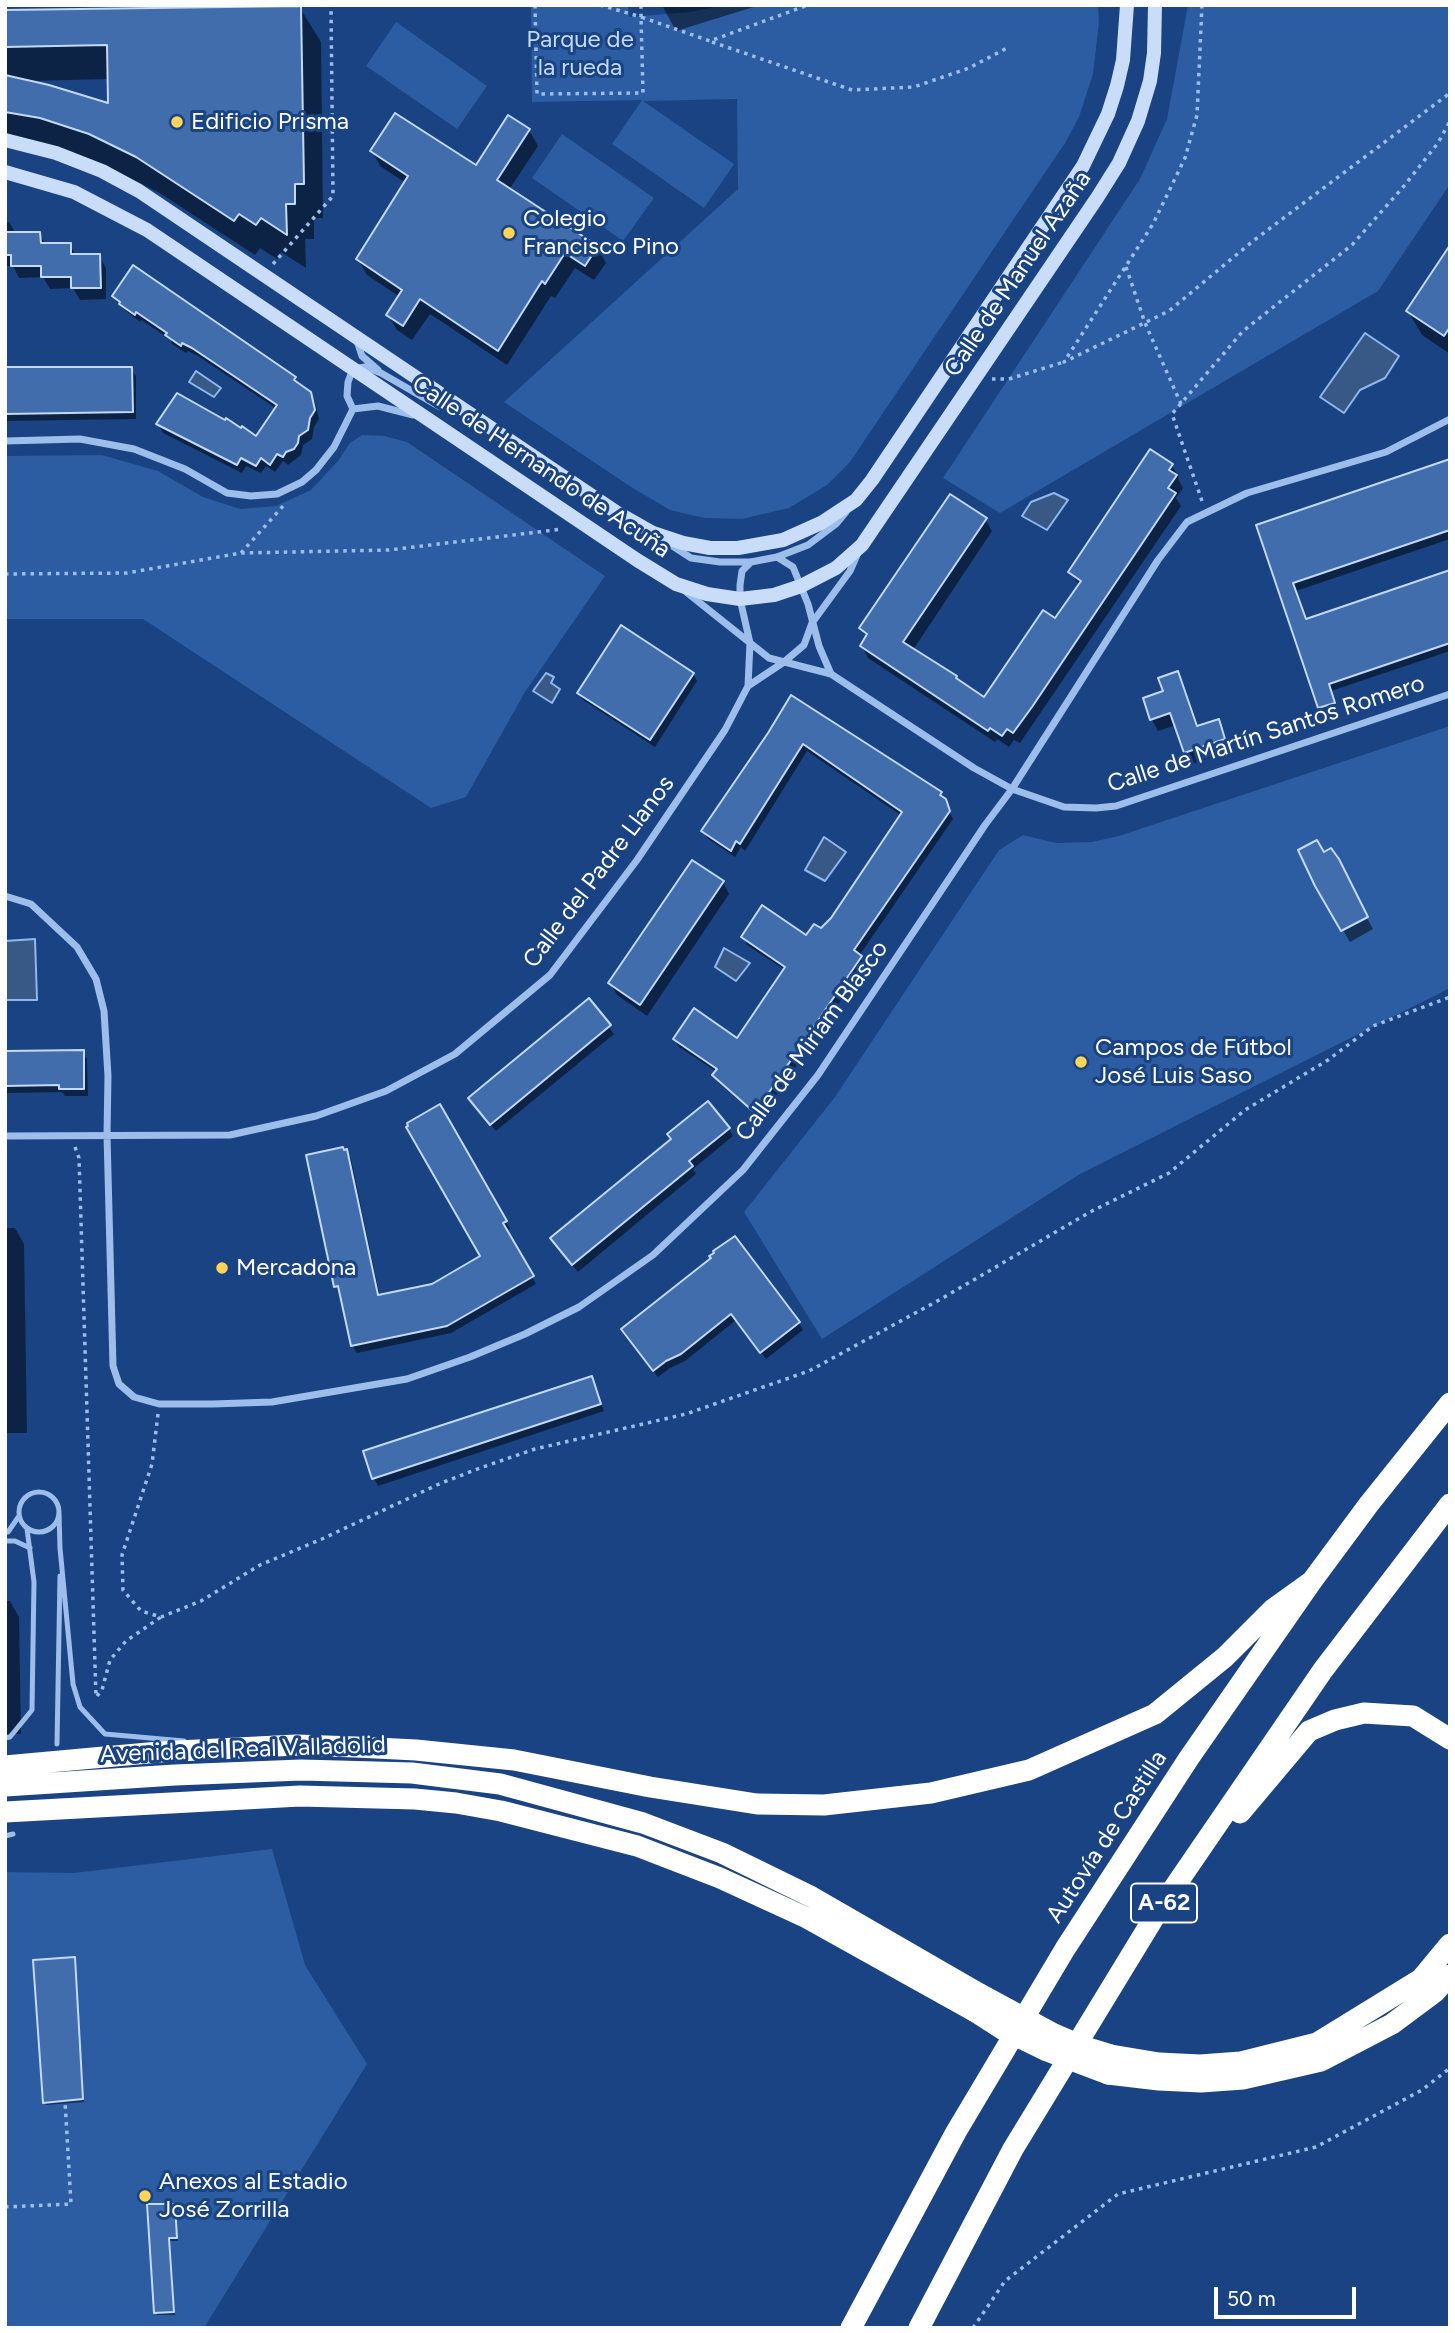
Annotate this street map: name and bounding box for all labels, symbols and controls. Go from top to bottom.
park label: Parque de la rueda [526,26,634,82]
place label: Edificio Prisma [191,108,349,136]
marker: Edificio Prisma [169,114,185,130]
street label: Calle de Manuel Azaña [938,166,1098,382]
place label: Colegio Francisco Pino [523,205,679,261]
marker: Colegio Francisco Pino [501,225,517,241]
street label: Calle de Hernando de Acuña [406,370,676,564]
street label: Calle de Martín Santos Romero [1104,669,1428,799]
street label: Calle del Padre Llanos [517,770,681,974]
street label: Calle de Miriam Blasco [730,935,894,1147]
place label: Campos de Fútbol José Luis Saso [1095,1034,1292,1090]
marker: Campos de Fútbol José Luis Saso [1073,1054,1089,1070]
place label: Mercadona [236,1254,356,1282]
marker: Mercadona [214,1260,230,1276]
street label: Avenida del Real Valladolid [100,1731,386,1769]
street label: Autovía de Castilla [1041,1745,1173,1929]
road number: A-62 [1131,1884,1197,1922]
place label: Anexos al Estadio José Zorrilla [159,2168,348,2224]
marker: Anexos al Estadio José Zorrilla [137,2188,153,2204]
scale bar [1217,2274,1359,2318]
text: 50 m [1227,2286,1276,2311]

